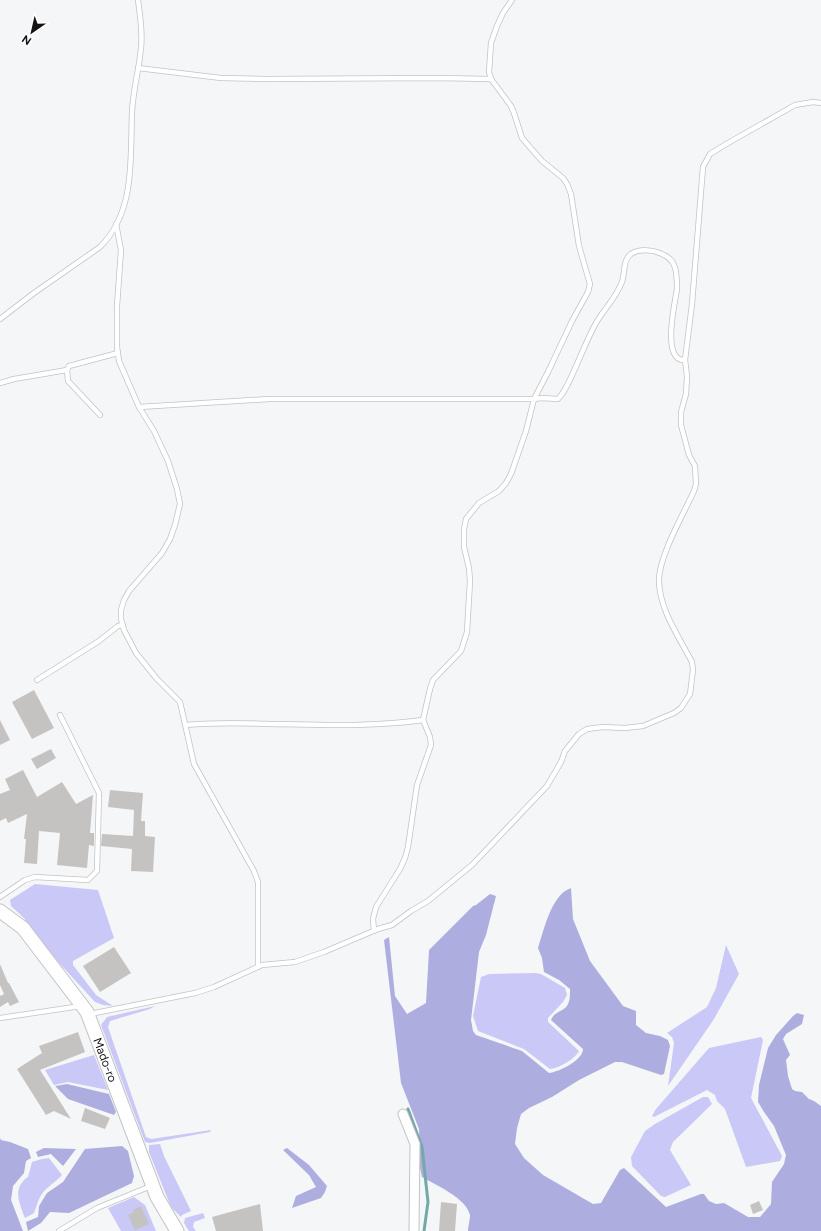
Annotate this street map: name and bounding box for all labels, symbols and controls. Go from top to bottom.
north arrow [12,12,52,52]
text: N [20,32,34,48]
street label: Mado-ro [90,1036,120,1084]

